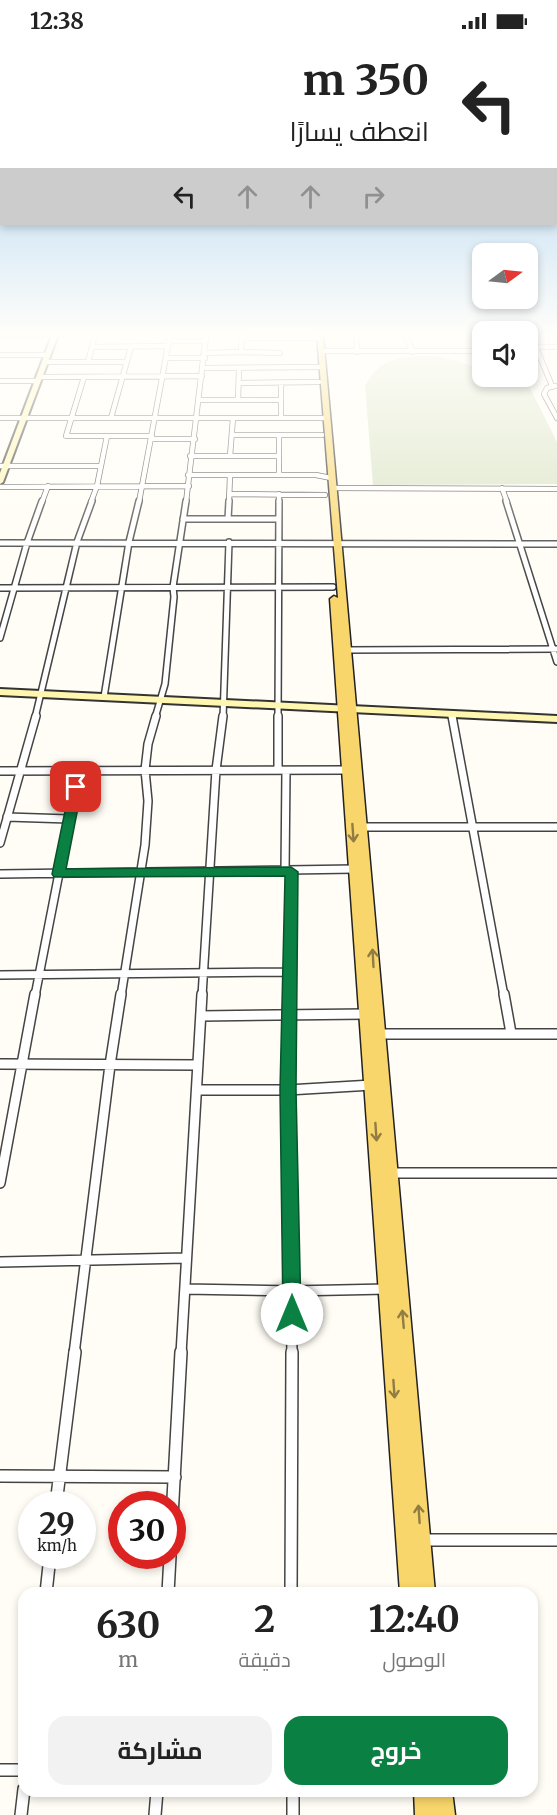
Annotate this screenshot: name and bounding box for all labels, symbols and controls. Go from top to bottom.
text: 12:38 [30,7,84,35]
text: 350 m [303,54,429,106]
icon: left [450,66,528,144]
text: انعطف يسارًا [289,114,429,148]
icon: left [168,180,201,213]
icon: ahead [231,180,264,213]
icon: ahead [294,180,327,213]
icon: right [357,180,390,213]
north arrow [472,243,538,309]
map controls [472,243,538,387]
button: sound [472,321,538,387]
pin [50,761,101,812]
icon: arrive [59,770,92,803]
one-way arrow [347,822,358,842]
one-way arrow [367,948,378,968]
one-way arrow [370,1121,381,1141]
position arrow [260,1282,324,1346]
one-way arrow [398,1310,409,1330]
one-way arrow [389,1379,400,1399]
speed limit sign: 30 [108,1491,186,1569]
text: 29 [39,1504,75,1542]
one-way arrow [414,1504,425,1524]
text: km/h [37,1536,77,1555]
text: 2 [254,1597,275,1642]
text: 12:40 [369,1597,460,1642]
text: 630 [96,1603,160,1648]
text: m [118,1647,138,1672]
text: دقيقة [239,1647,291,1672]
text: الوصول [382,1647,446,1672]
button: مشاركة [48,1716,272,1785]
button: خروج [284,1716,508,1785]

